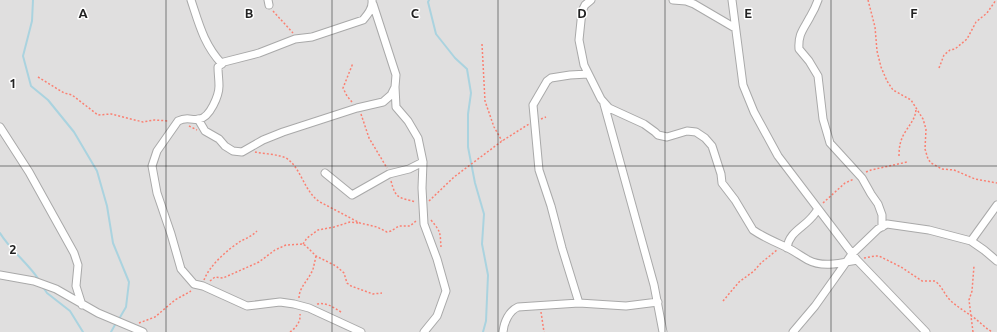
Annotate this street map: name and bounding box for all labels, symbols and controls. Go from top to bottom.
text: A [78,6,88,20]
text: B [245,6,254,20]
text: C [411,6,420,20]
text: D [577,6,587,20]
text: E [744,6,752,20]
text: F [910,6,918,20]
text: 1 [9,76,17,90]
text: 2 [9,242,17,256]

